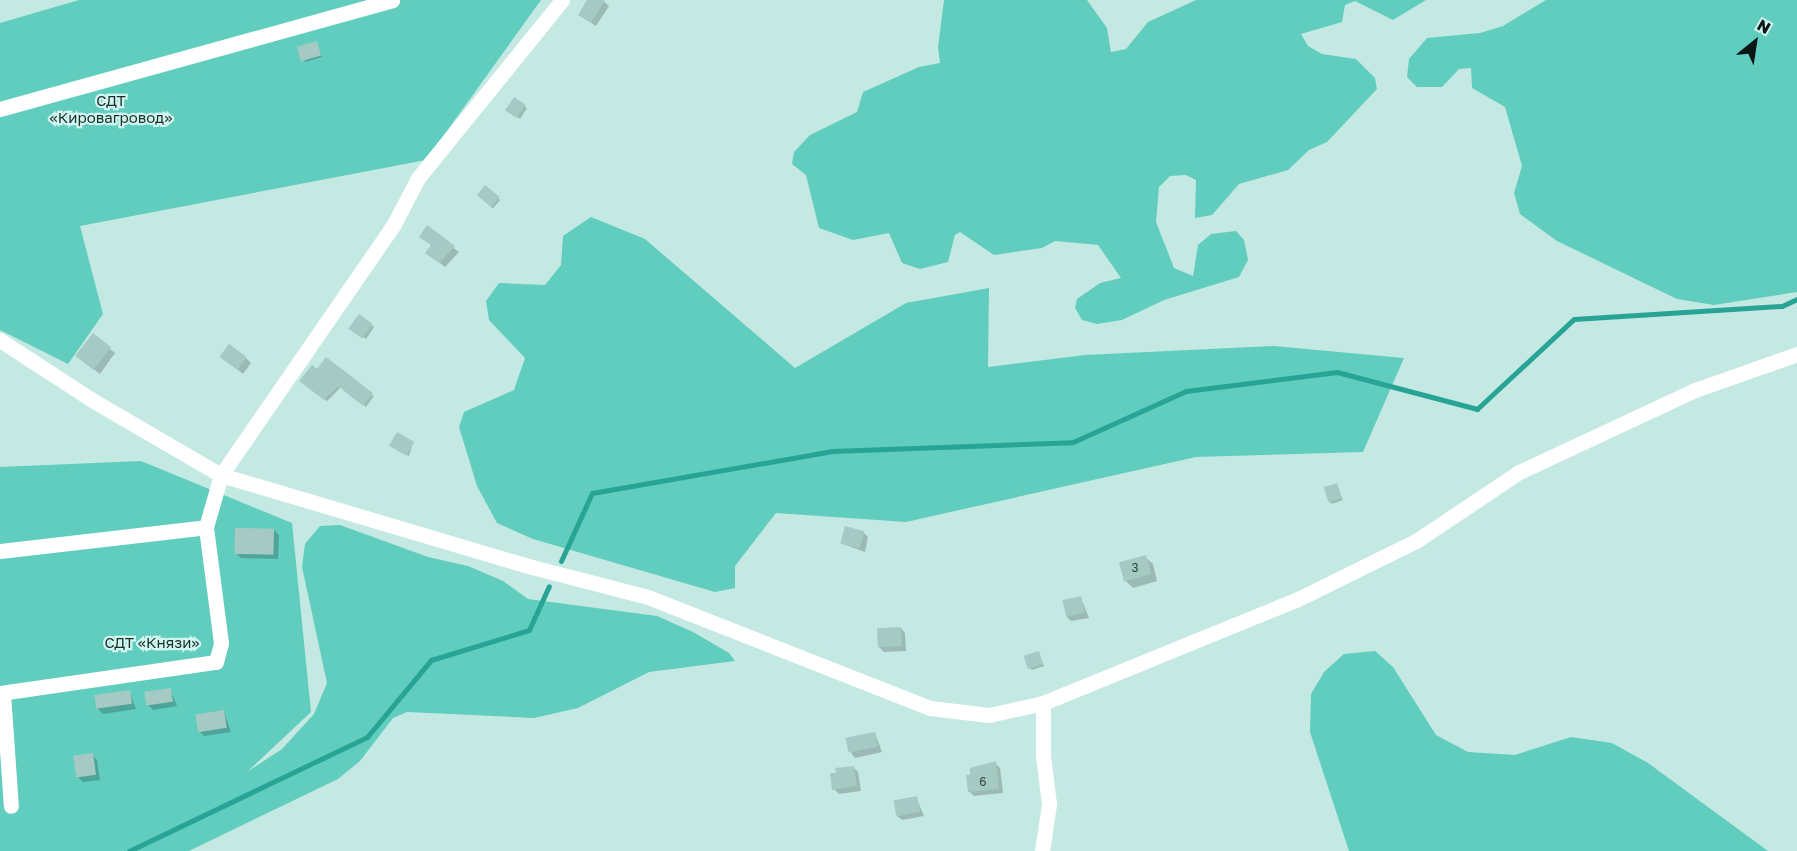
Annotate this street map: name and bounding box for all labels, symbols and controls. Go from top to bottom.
north arrow [1725,12,1785,72]
text: N [1754,15,1774,38]
park label: СДТ «Кировагровод» [50,91,172,126]
house number: 3 [1131,561,1139,575]
park label: СДТ «Князи» [104,634,200,652]
house number: 6 [979,775,987,789]

